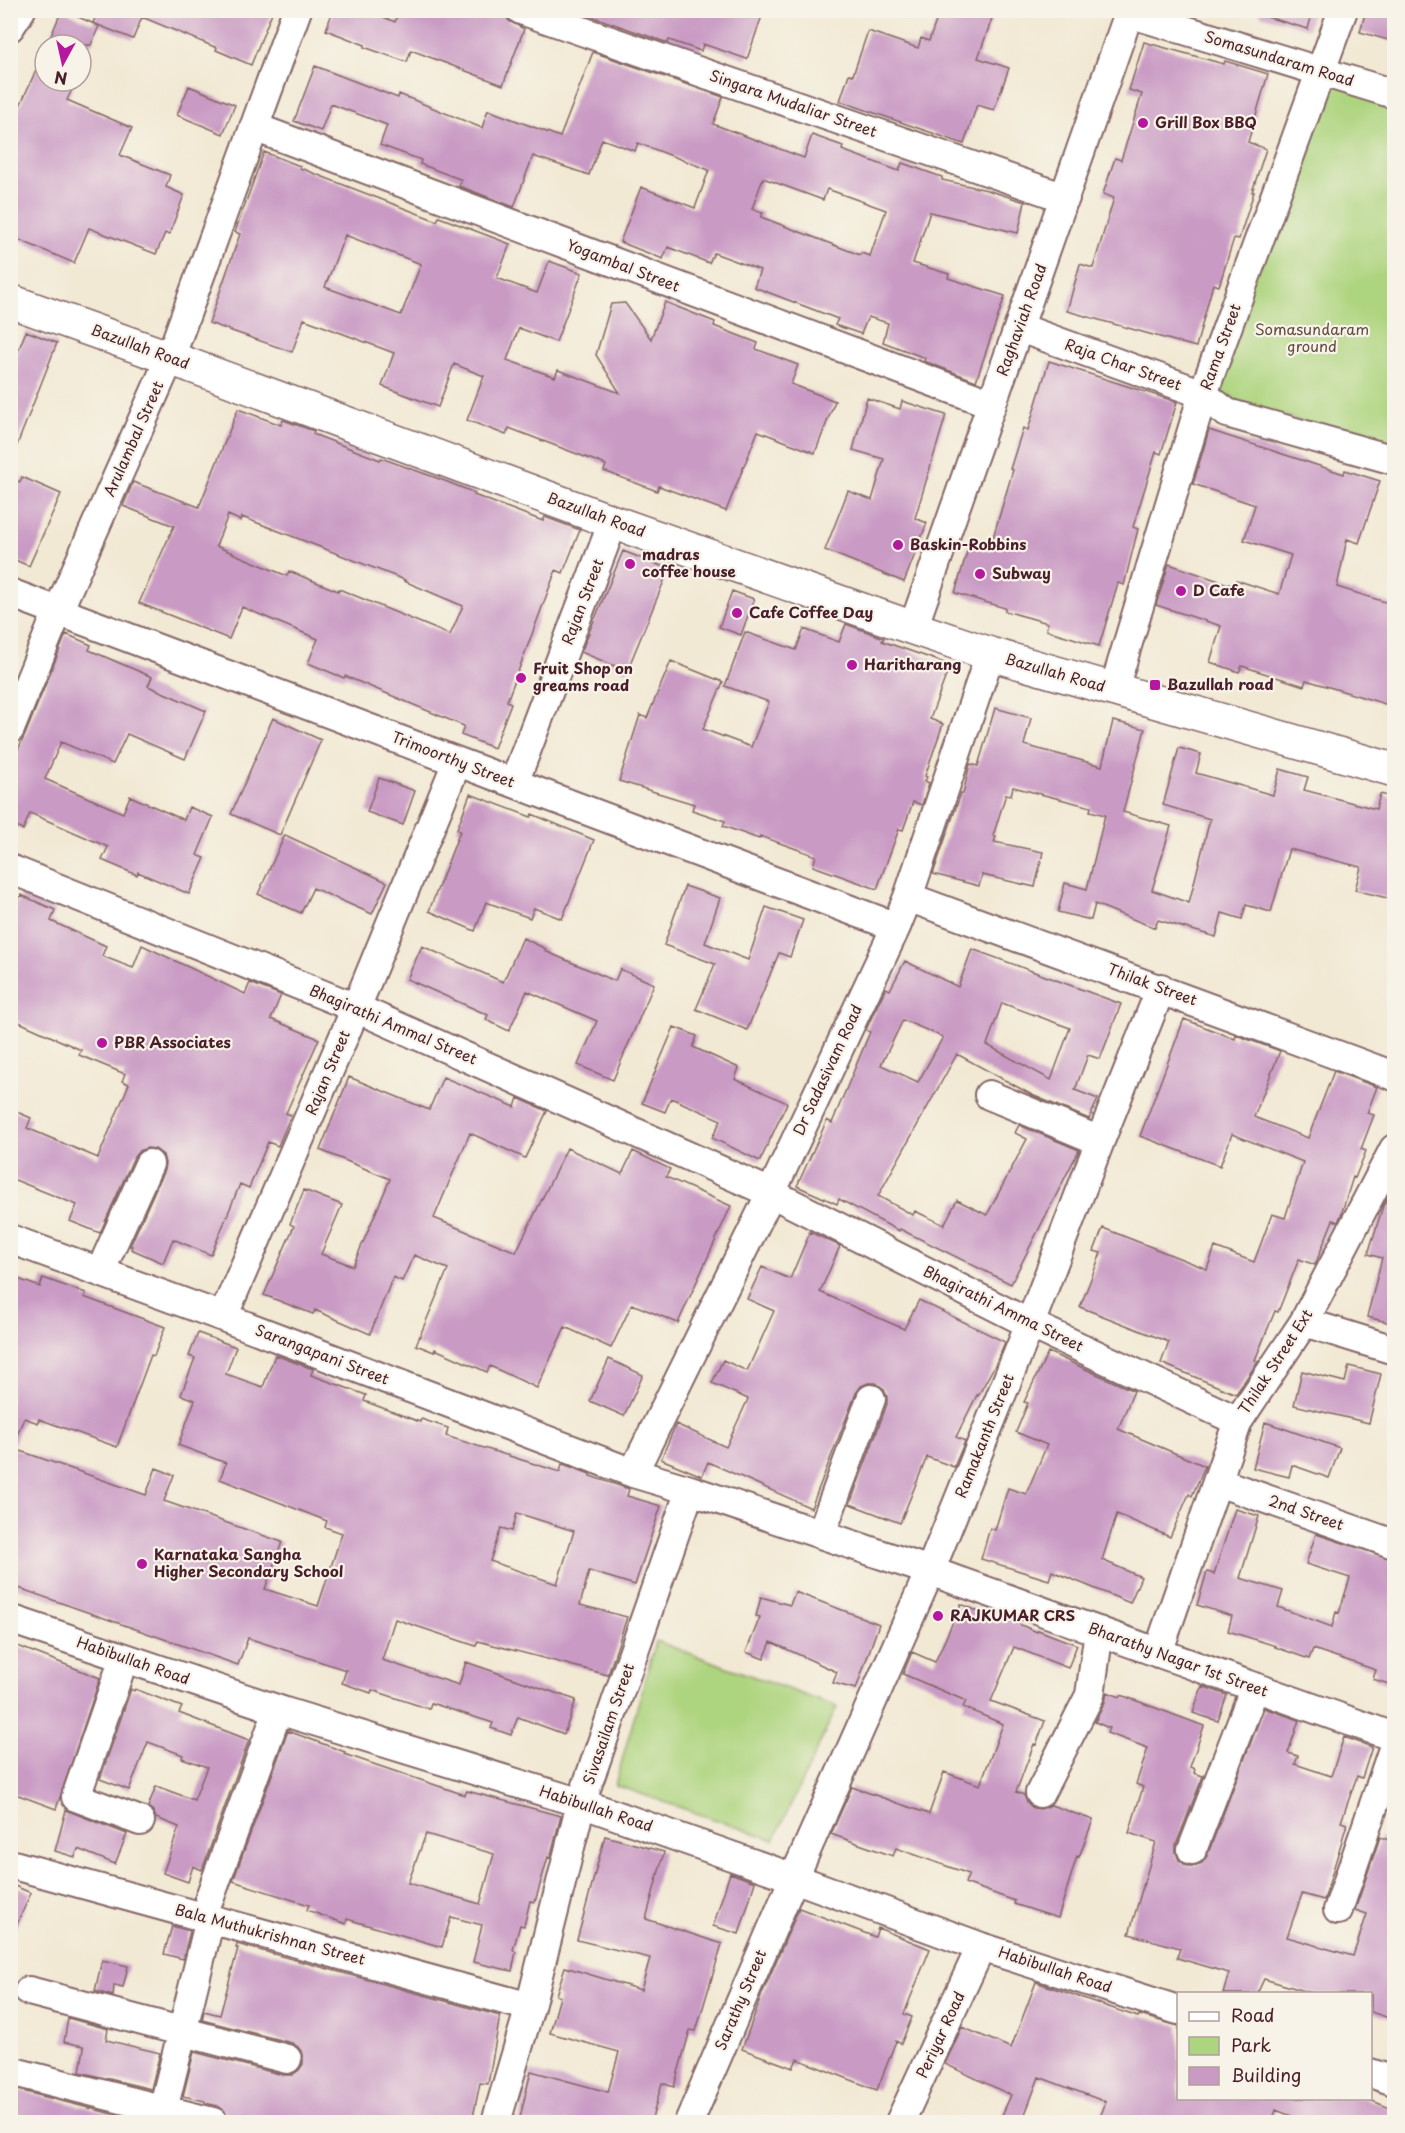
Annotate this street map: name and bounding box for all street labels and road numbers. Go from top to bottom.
street label: Somasundaram Road [1202,24,1357,91]
street label: Singara Mudaliar Street [707,63,880,142]
street label: Yogambal Street [564,232,683,297]
street label: Raghaviah Road [990,260,1052,379]
street label: Rama Street [1193,300,1246,393]
street label: Bazullah Road [88,317,193,374]
street label: Raja Char Street [1062,332,1185,395]
street label: Arulambal Street [97,377,168,500]
street label: Bazullah Road [544,485,649,542]
street label: Rajan Street [555,555,609,648]
street label: Bazullah Road [1002,646,1108,697]
street label: Trimoorthy Street [389,725,518,793]
street label: Thilak Street [1104,957,1201,1010]
street label: Bhagirathi Ammal Street [306,978,481,1069]
street label: Dr Sadasivam Road [786,1000,867,1139]
street label: Rajan Street [298,1026,355,1119]
street label: Bhagirathi Amma Street [920,1259,1088,1357]
street label: Thilak Street Ext [1232,1304,1317,1418]
street label: Sarangapani Street [252,1317,393,1390]
street label: Ramakanth Street [948,1370,1019,1501]
street label: 2nd Street [1266,1488,1347,1535]
street label: Bharathy Nagar 1st Street [1085,1615,1272,1702]
street label: Habibullah Road [74,1629,193,1690]
street label: Sivasailam Street [576,1660,639,1787]
street label: Habibullah Road [537,1778,656,1837]
street label: Bala Muthukrishnan Street [173,1897,368,1970]
street label: Habibullah Road [996,1939,1115,1998]
street label: Sarathy Street [708,1945,771,2053]
street label: Periyar Road [910,1987,970,2081]

